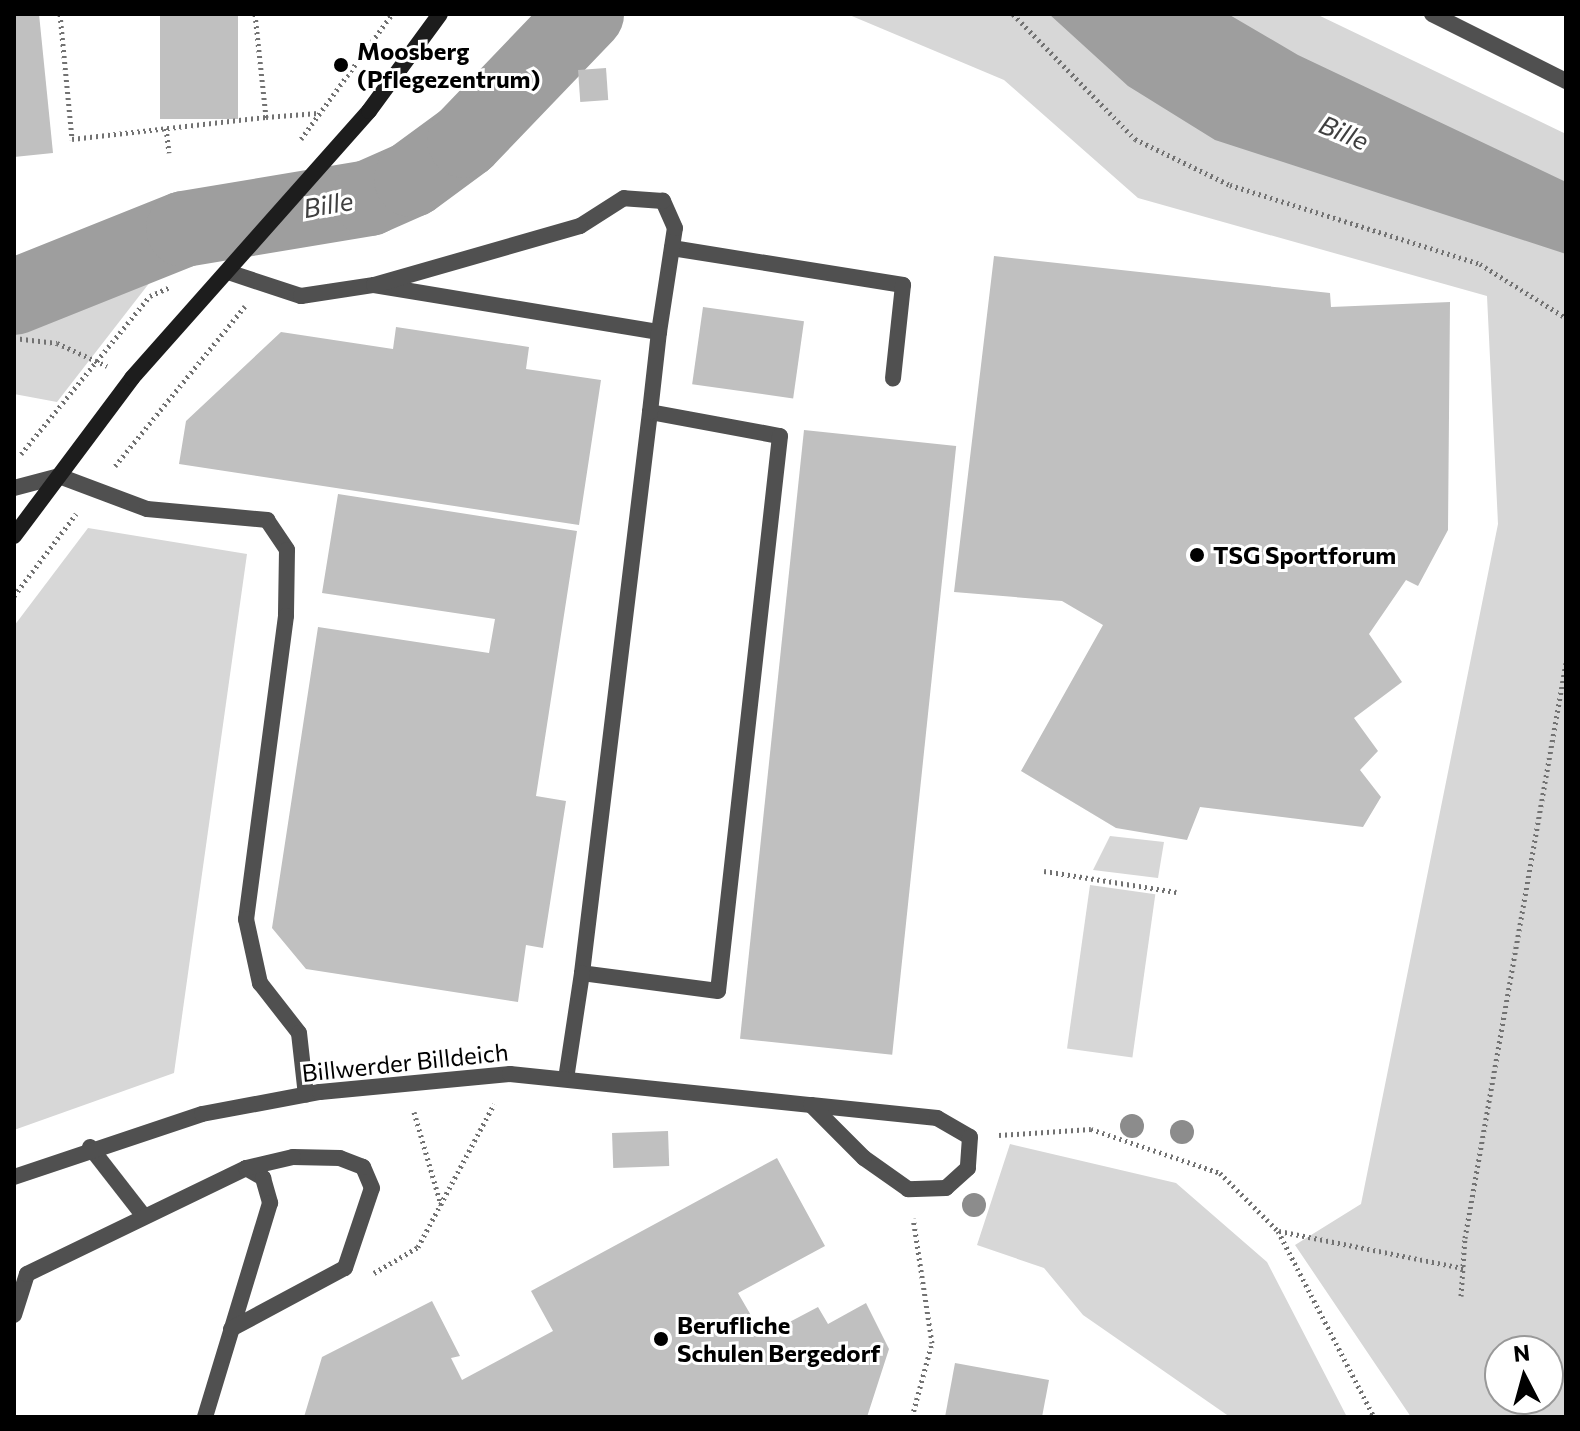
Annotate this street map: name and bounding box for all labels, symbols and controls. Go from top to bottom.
place label: Moosberg (Pflegezentrum) [357,37,540,93]
marker: Moosberg (Pflegezentrum) [332,56,350,74]
water label: Bille [1315,108,1373,156]
water label: Bille [300,184,356,224]
place label: TSG Sportforum [1213,541,1396,569]
marker: TSG Sportforum [1188,546,1206,564]
street label: Billwerder Billdeich [300,1037,510,1087]
place label: Berufliche Schulen Bergedorf [677,1311,880,1367]
marker: Berufliche Schulen Bergedorf [652,1330,670,1348]
north arrow [1484,1335,1564,1415]
text: N [1512,1338,1531,1367]

